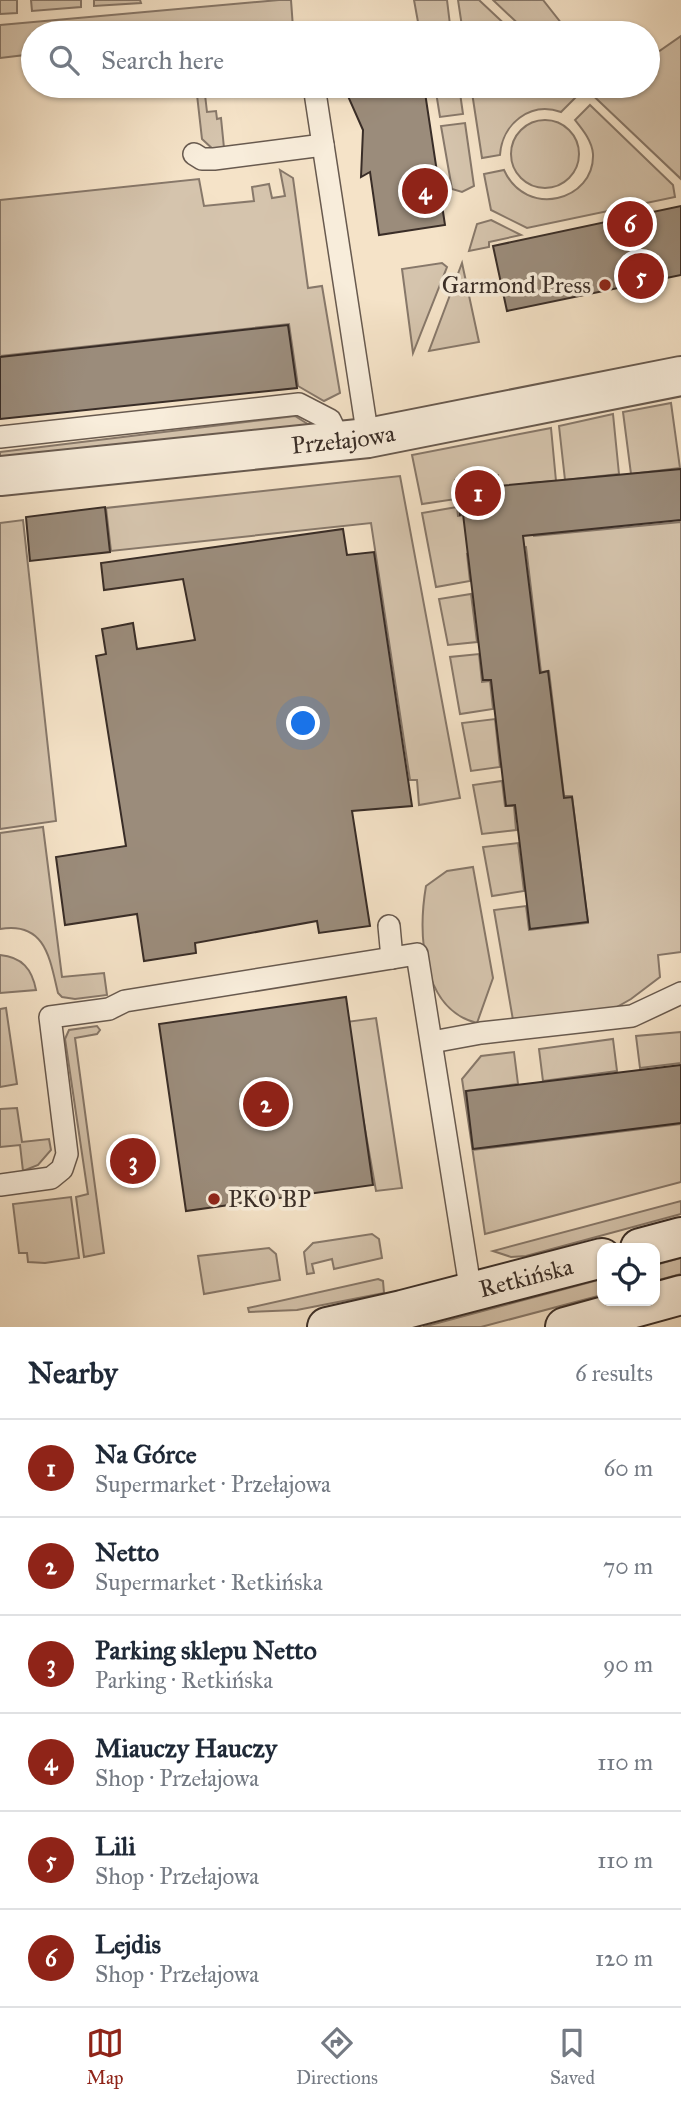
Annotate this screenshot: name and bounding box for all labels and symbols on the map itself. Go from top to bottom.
pin: 4 [402,165,448,217]
pin: 6 [607,198,653,250]
pin: 5 [618,250,664,302]
place label: Garmond Press [442,270,591,300]
marker: Garmond Press [597,277,613,293]
street label: Przełajowa [290,418,398,461]
pin: 1 [455,467,501,519]
your location [286,706,320,740]
pin: 2 [243,1078,289,1130]
pin: 3 [110,1135,156,1187]
place label: PKO BP [228,1184,311,1214]
marker: PKO BP [206,1191,222,1207]
street label: Retkińska [476,1251,577,1304]

